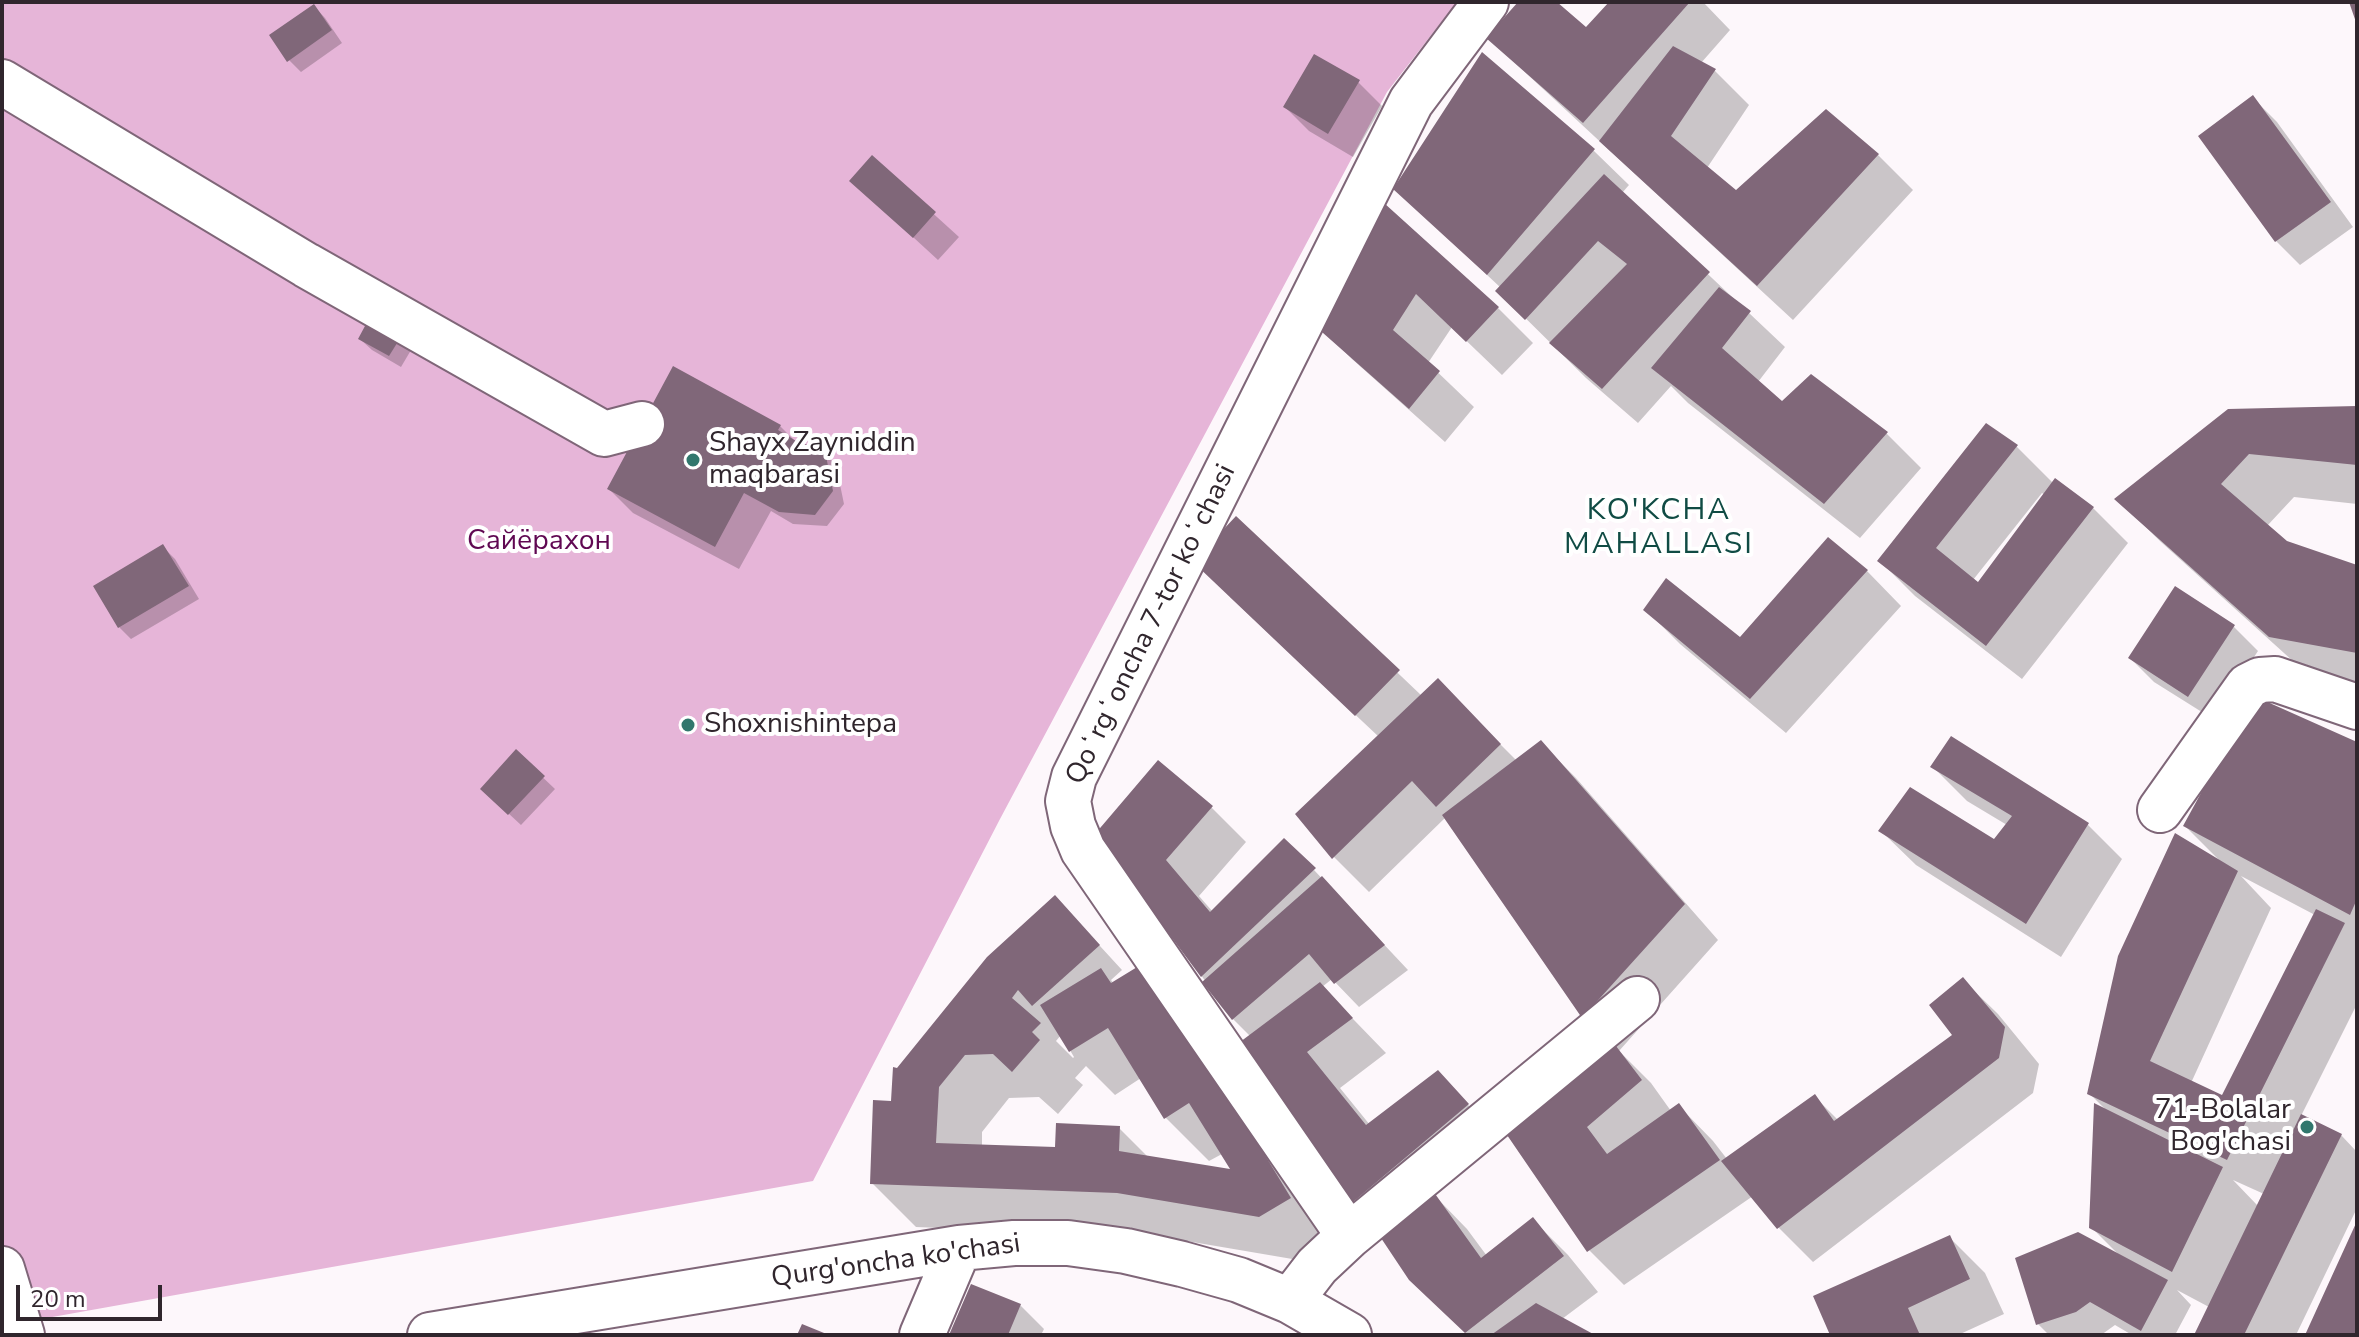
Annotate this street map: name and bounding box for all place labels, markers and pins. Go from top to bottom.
place label: Shayx Zayniddin maqbarasi [709,427,916,493]
marker: Shayx Zayniddin maqbarasi [684,451,702,469]
place label: Shoxnishintepa [704,708,897,742]
marker: Shoxnishintepa [679,716,697,734]
place label: 71-Bolalar Bog'chasi [2155,1094,2291,1160]
marker: 71-Bolalar Bog'chasi [2298,1118,2316,1136]

